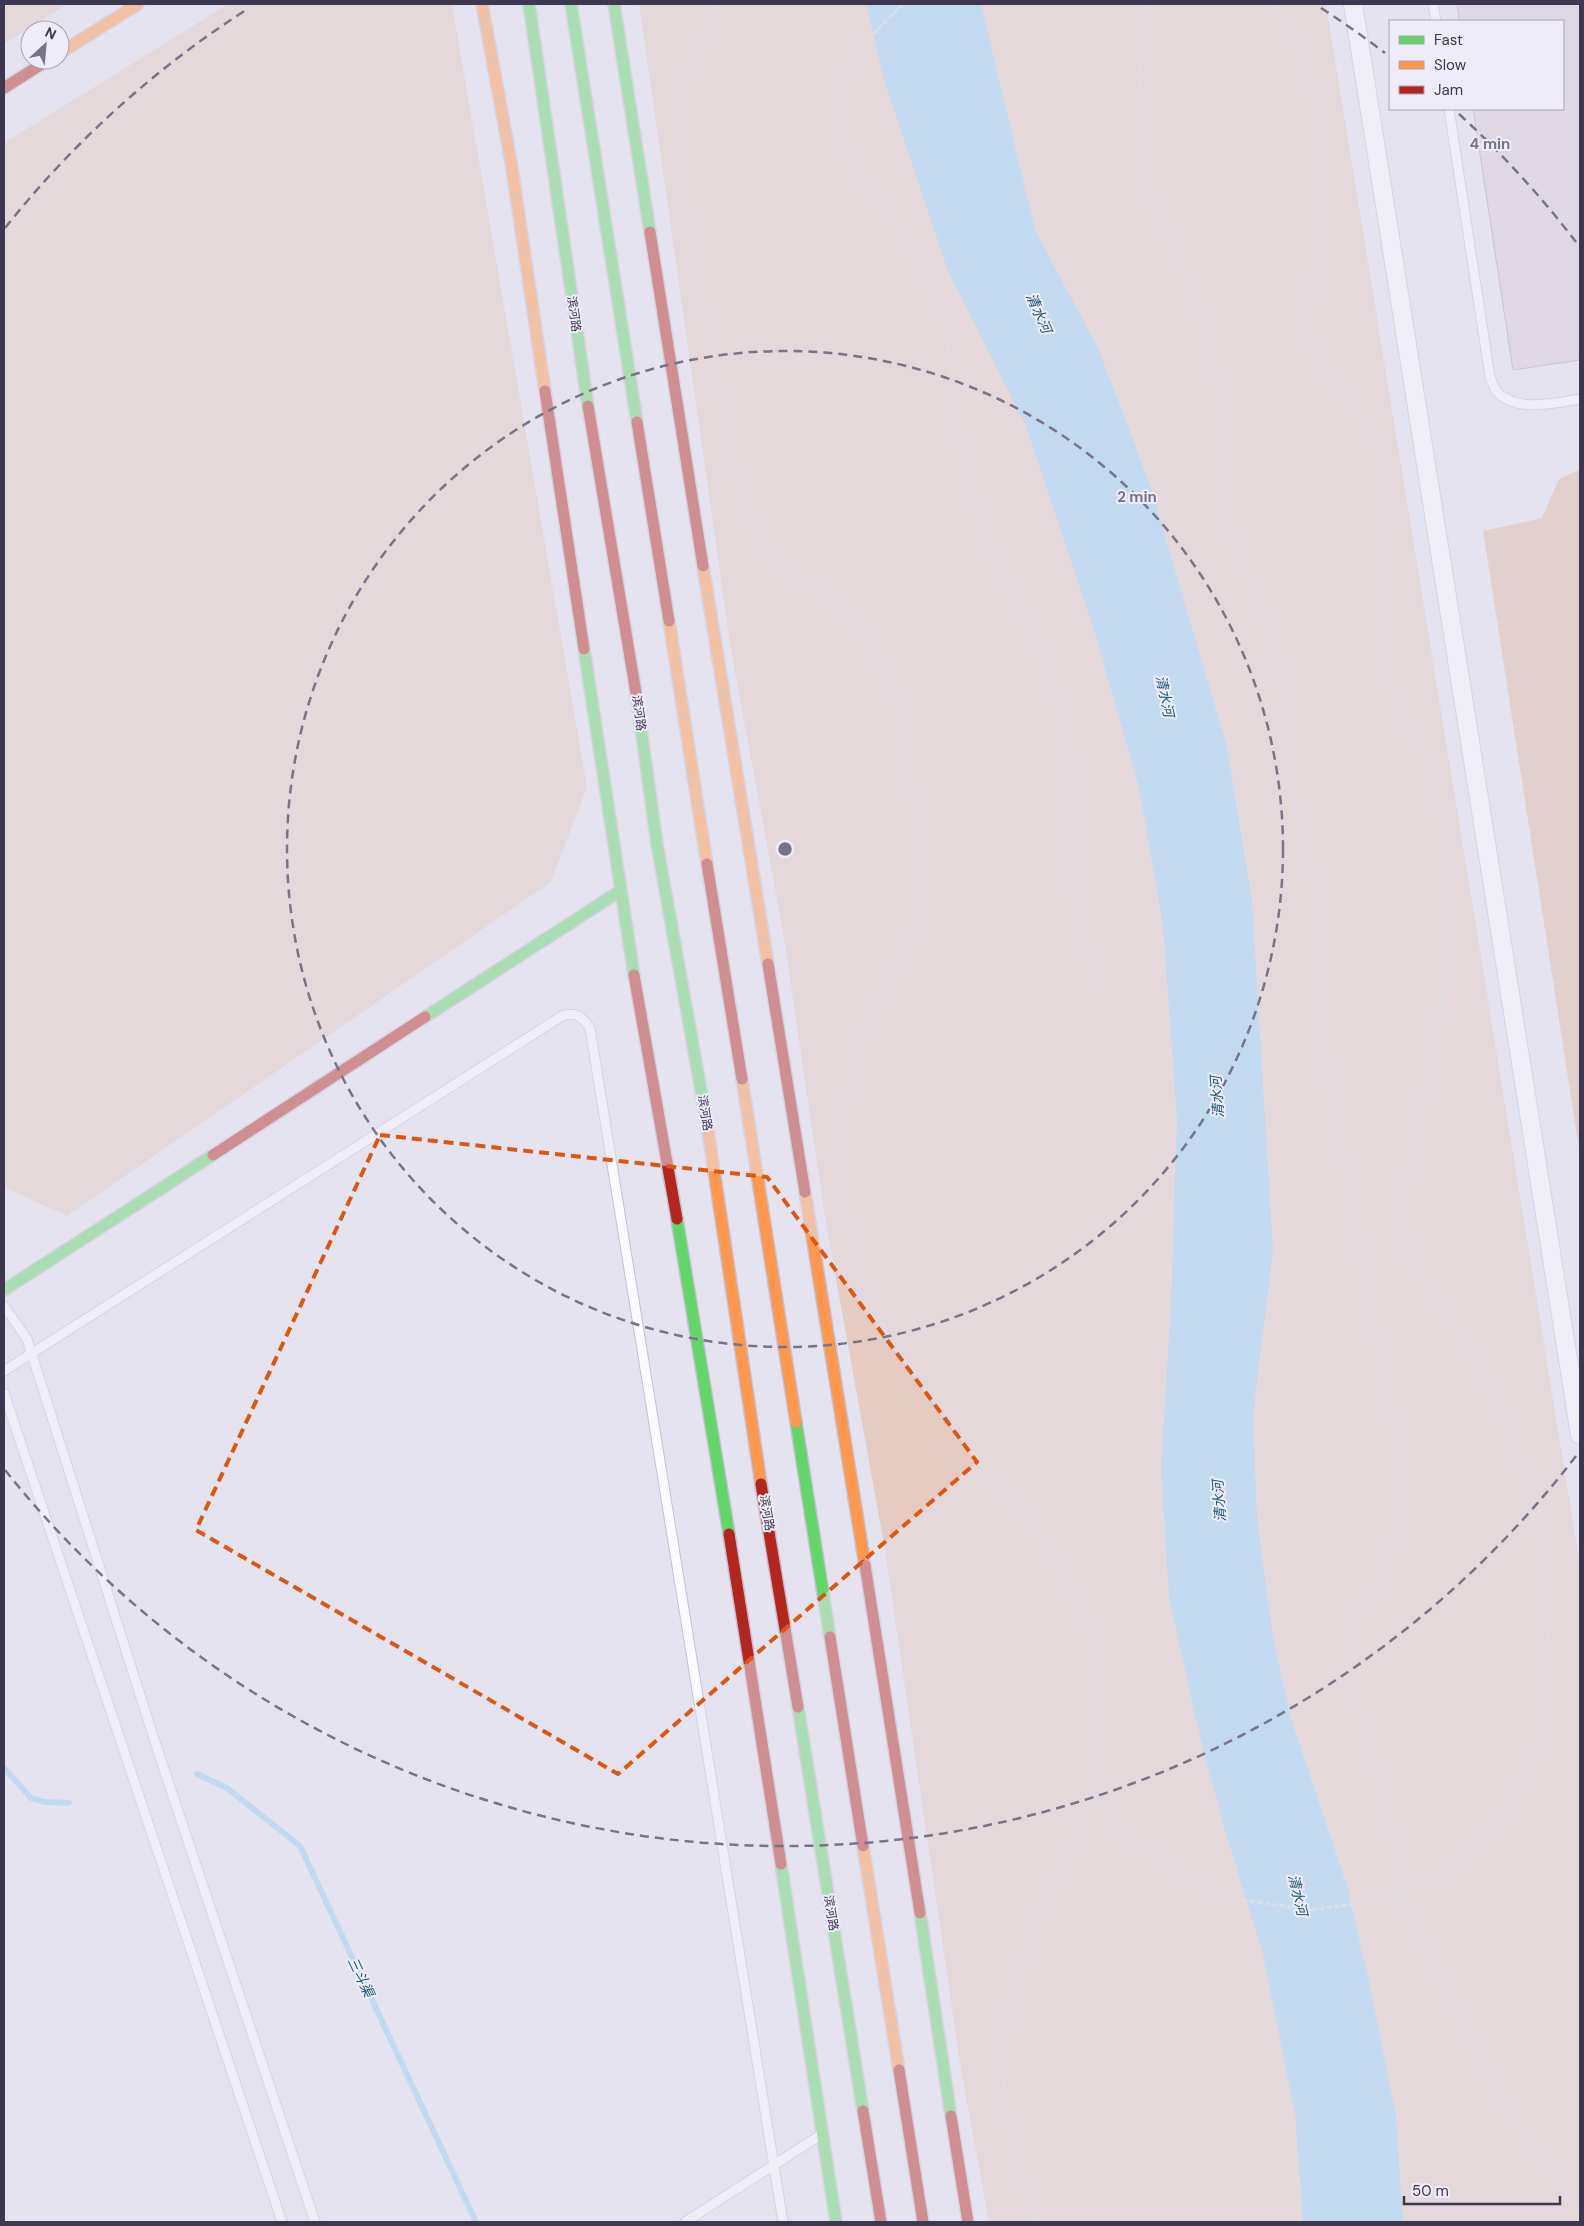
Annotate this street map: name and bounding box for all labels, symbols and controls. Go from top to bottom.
north arrow [20,20,70,70]
legend [1389,20,1564,110]
text: N [42,23,59,44]
text: Fast [1434,30,1463,50]
text: Slow [1434,55,1467,75]
text: Jam [1434,80,1463,100]
text: 4 min [1470,134,1510,154]
water label: 清水河 [1022,290,1057,339]
street label: 滨河路 [564,295,584,333]
text: 2 min [1117,487,1157,507]
water label: 清水河 [1152,674,1179,721]
street label: 滨河路 [629,694,649,732]
centre of rings [776,840,794,858]
water label: 清水河 [1206,1072,1227,1119]
street label: 滨河路 [694,1094,716,1132]
water label: 清水河 [1208,1476,1229,1523]
street label: 滨河路 [756,1494,778,1532]
water label: 清水河 [1285,1873,1312,1920]
street label: 滨河路 [820,1894,842,1932]
water label: 三斗渠 [344,1954,379,2002]
scale bar [1404,2174,1560,2206]
text: 50 m [1412,2181,1449,2201]

